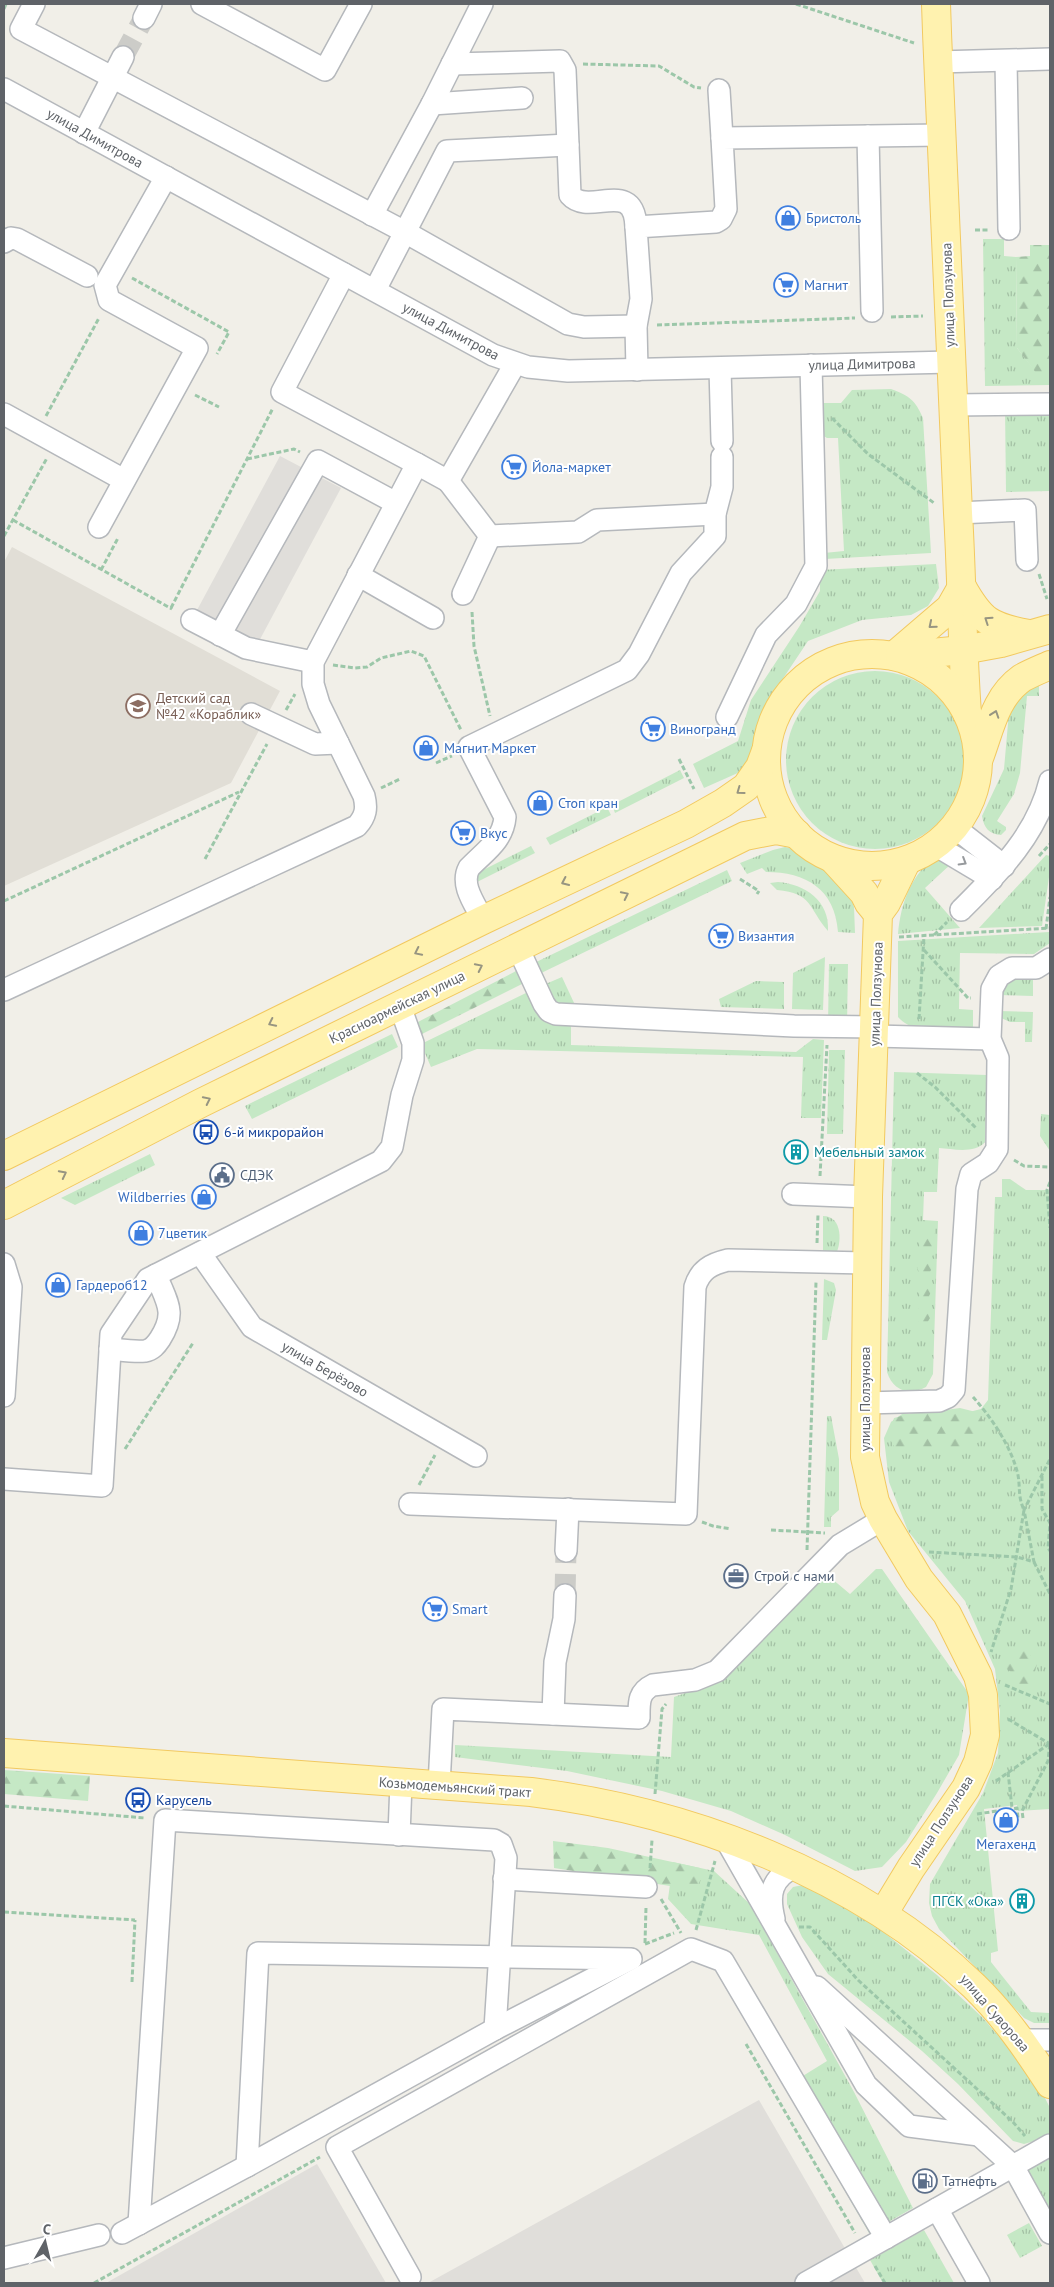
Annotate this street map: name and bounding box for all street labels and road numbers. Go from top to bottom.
street label: улица Димитрова [44,104,146,172]
street label: улица Ползунова [937,242,959,348]
street label: улица Димитрова [399,298,503,364]
street label: улица Димитрова [808,354,916,374]
street label: улица Ползунова [865,941,887,1047]
street label: Красноармейская улица [326,966,468,1048]
street label: улица Берёзово [278,1337,372,1401]
street label: улица Ползунова [856,1347,874,1451]
street label: улица Ползунова [905,1772,977,1870]
street label: Козьмодемьянский тракт [378,1773,532,1801]
street label: улица Суворова [956,1970,1034,2056]

